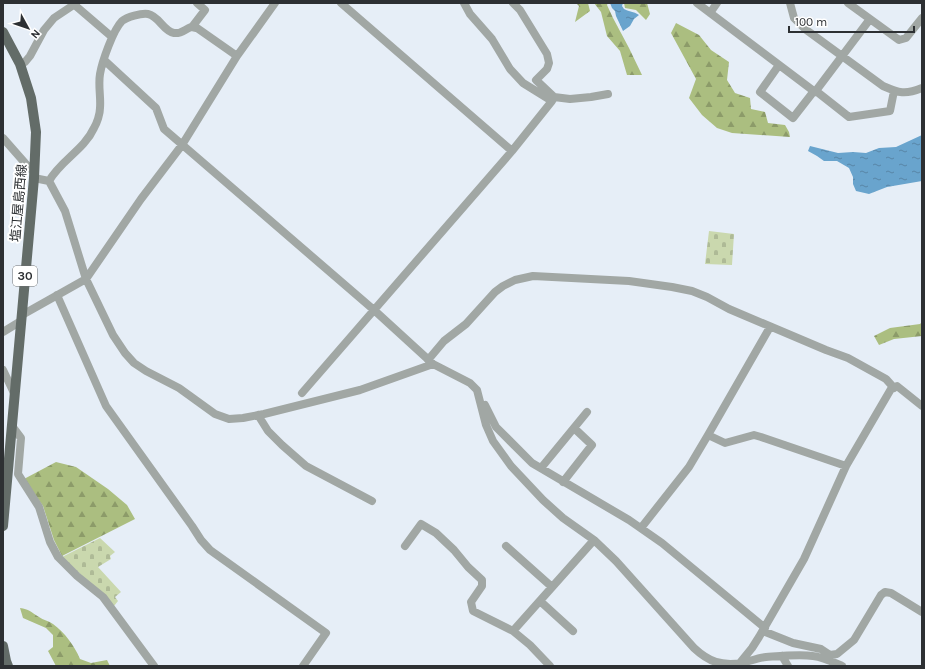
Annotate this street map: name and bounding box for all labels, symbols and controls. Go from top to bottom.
north arrow [8,8,48,48]
scale bar [789,8,914,34]
text: 100 m [795,15,827,29]
text: N [28,27,43,41]
street label: 塩江屋島西線 [8,164,29,243]
road number: 30 [13,266,37,286]

